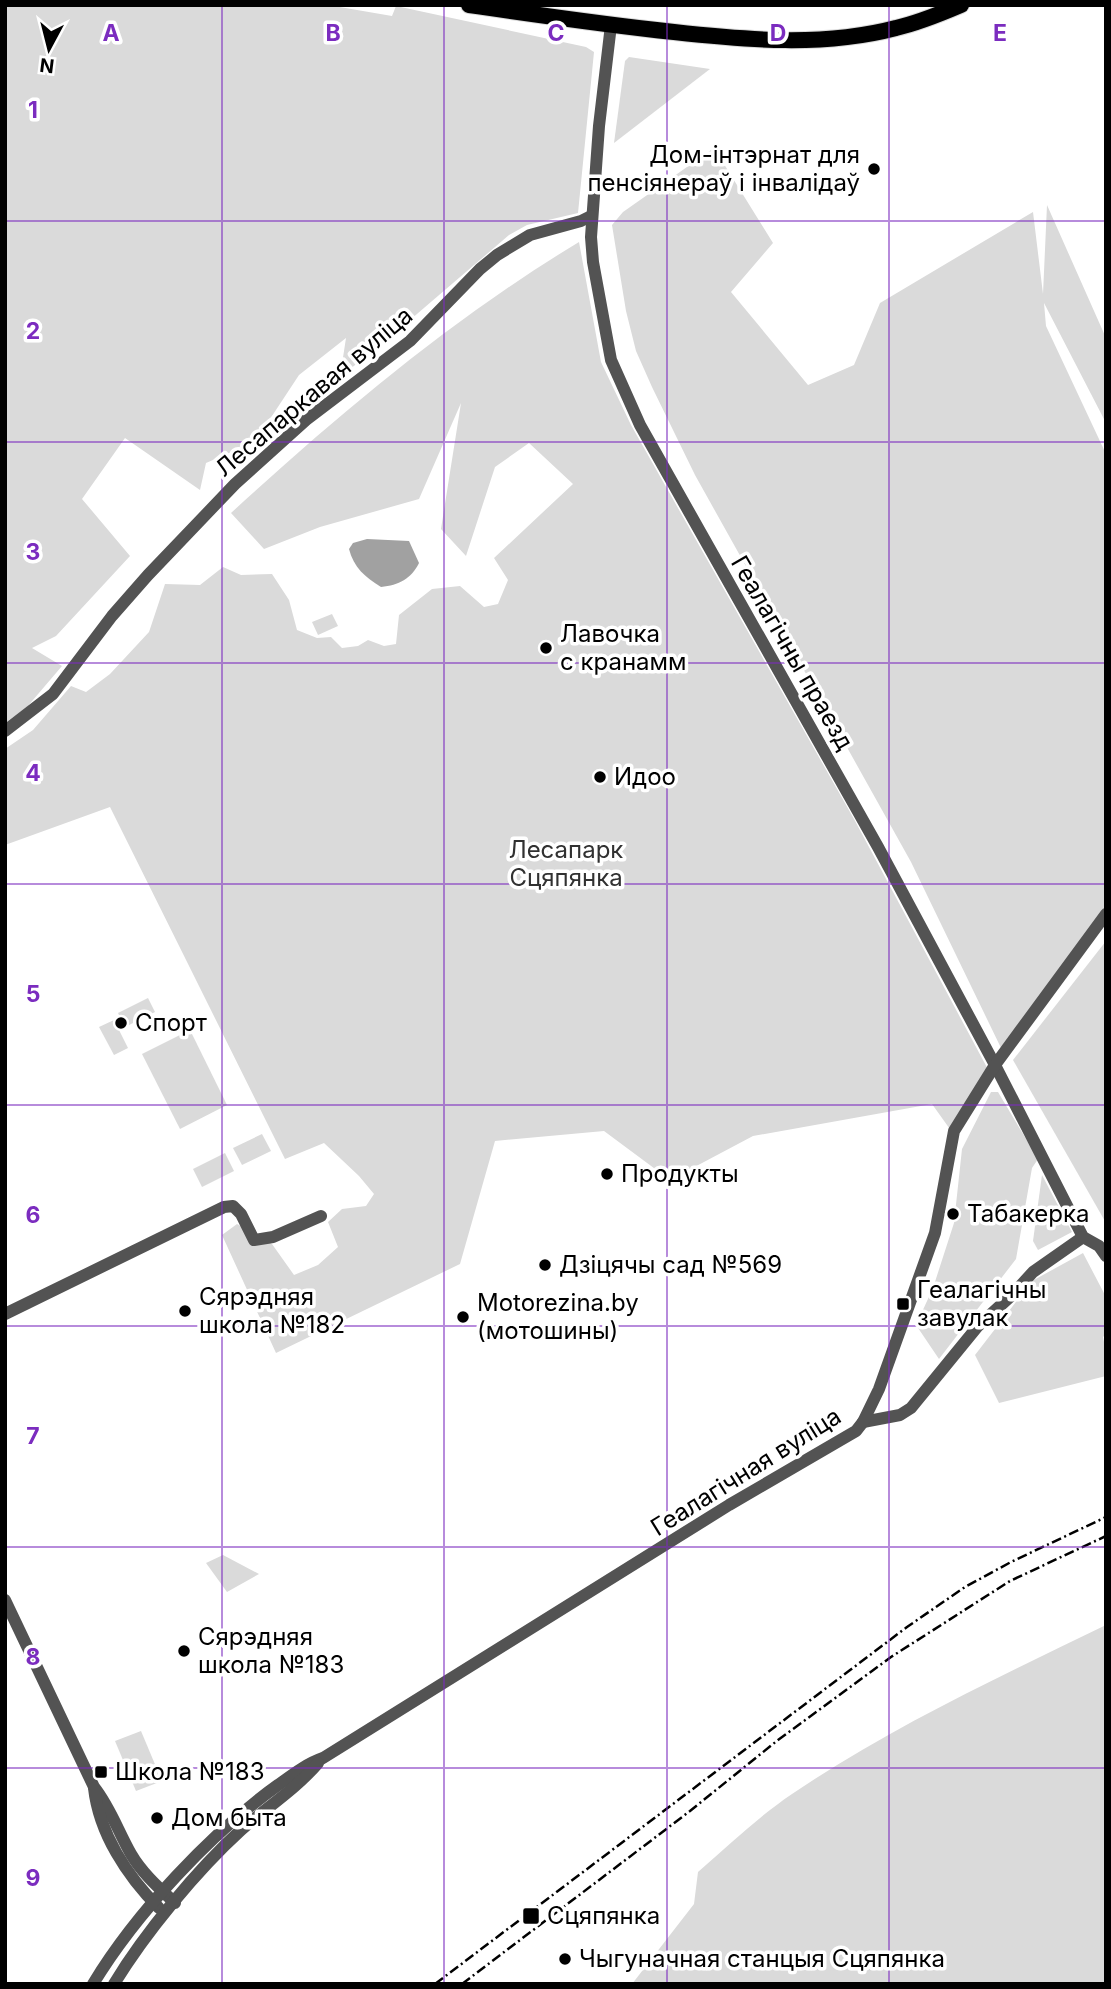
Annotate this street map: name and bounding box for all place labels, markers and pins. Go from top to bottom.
place label: Дом-інтэрнат для пенсіянераў і інвалідаў [588,140,860,197]
marker: Дом-інтэрнат для пенсіянераў і інвалідаў [866,161,882,177]
place label: Лавочка с кранамм [560,619,687,676]
marker: Лавочка с кранамм [538,640,554,656]
place label: Идоо [614,762,676,791]
marker: Идоо [592,769,608,785]
place label: Спорт [135,1008,207,1037]
marker: Спорт [113,1015,129,1031]
place label: Продукты [621,1159,739,1188]
marker: Продукты [599,1166,615,1182]
place label: Табакерка [967,1199,1090,1228]
marker: Табакерка [945,1206,961,1222]
place label: Дзіцячы сад №569 [559,1250,782,1279]
marker: Дзіцячы сад №569 [537,1257,553,1273]
place label: Геалагічны завулак [917,1275,1046,1332]
place label: Сярэдняя школа №182 [199,1282,345,1339]
place label: Motorezina.by (мотошины) [477,1288,639,1345]
marker: Геалагічны завулак [895,1296,911,1312]
marker: Сярэдняя школа №182 [177,1303,193,1319]
marker: Motorezina.by (мотошины) [455,1309,471,1325]
place label: Сярэдняя школа №183 [198,1622,344,1679]
marker: Сярэдняя школа №183 [176,1643,192,1659]
place label: Школа №183 [115,1757,265,1786]
marker: Школа №183 [93,1764,109,1780]
place label: Дом быта [171,1803,287,1832]
marker: Дом быта [149,1810,165,1826]
place label: Сцяпянка [547,1901,660,1930]
marker: Сцяпянка [521,1906,541,1926]
place label: Чыгуначная станцыя Сцяпянка [579,1944,945,1973]
marker: Чыгуначная станцыя Сцяпянка [557,1951,573,1967]

